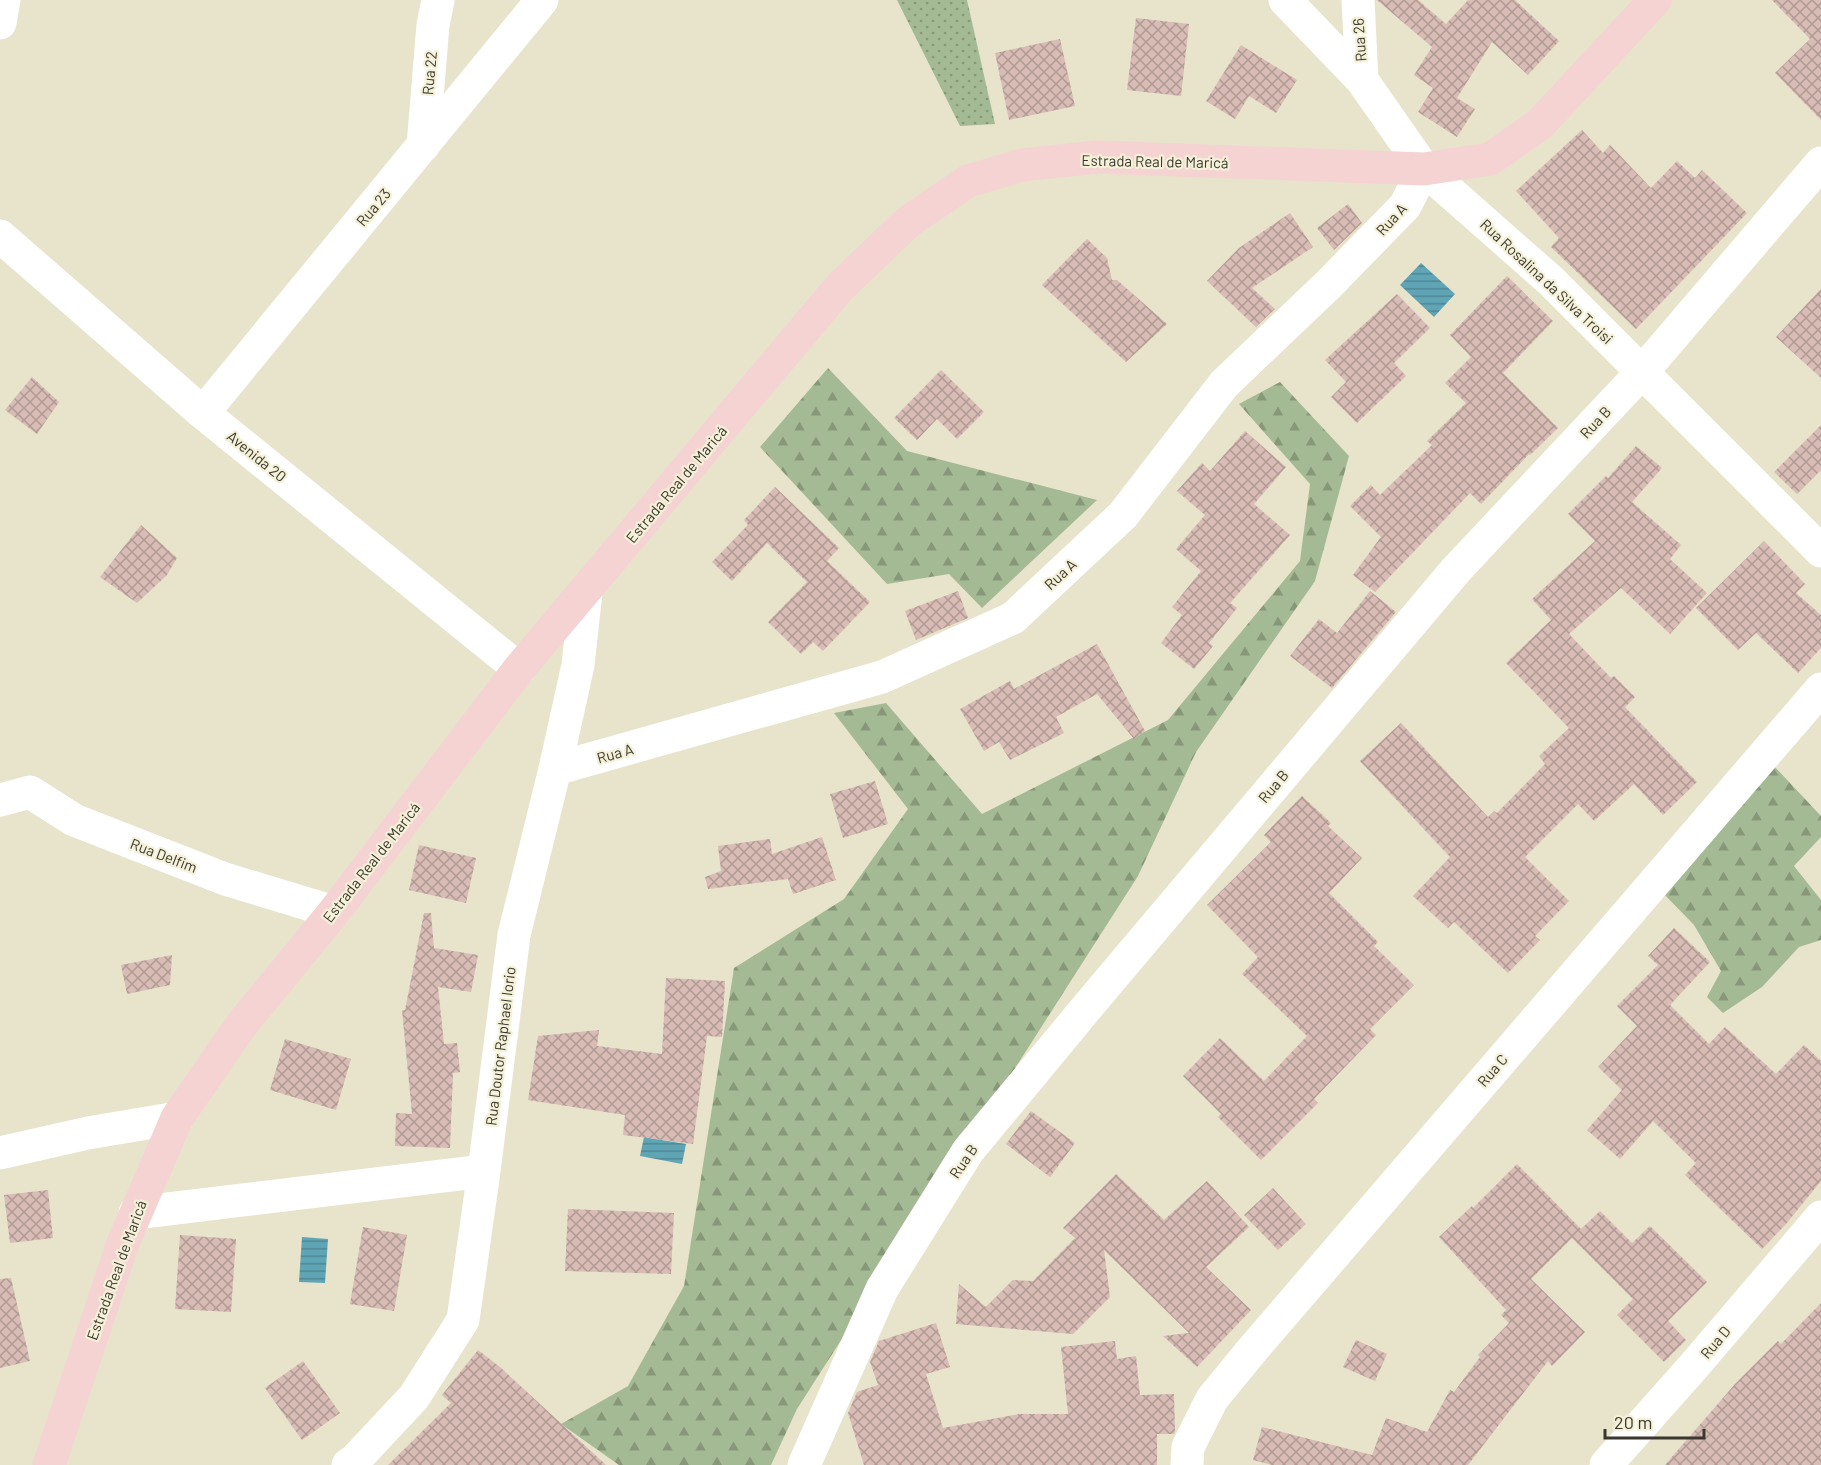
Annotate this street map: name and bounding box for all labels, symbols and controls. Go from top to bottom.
street label: Rua 26 [1348,18,1370,62]
street label: Rua 22 [418,50,440,96]
street label: Estrada Real de Maricá [1081,151,1229,171]
street label: Rua 23 [352,185,394,229]
street label: Rua A [1372,199,1410,239]
street label: Rua Rosalina da Silva Troisi [1477,215,1617,347]
street label: Rua B [1576,402,1614,442]
street label: Estrada Real de Maricá [622,422,730,546]
street label: Avenida 20 [224,427,290,485]
street label: Rua A [1040,555,1080,593]
street label: Rua A [595,739,635,767]
street label: Rua B [1254,766,1292,806]
street label: Estrada Real de Maricá [319,798,423,926]
street label: Rua Delfim [128,834,200,876]
street label: Rua Doutor Raphael Iorio [481,965,519,1127]
street label: Rua C [1473,1050,1511,1090]
street label: Rua B [945,1141,981,1181]
street label: Estrada Real de Maricá [82,1198,150,1342]
street label: Rua D [1696,1322,1734,1362]
scale bar [1605,1402,1704,1440]
text: 20 m [1614,1411,1652,1433]

